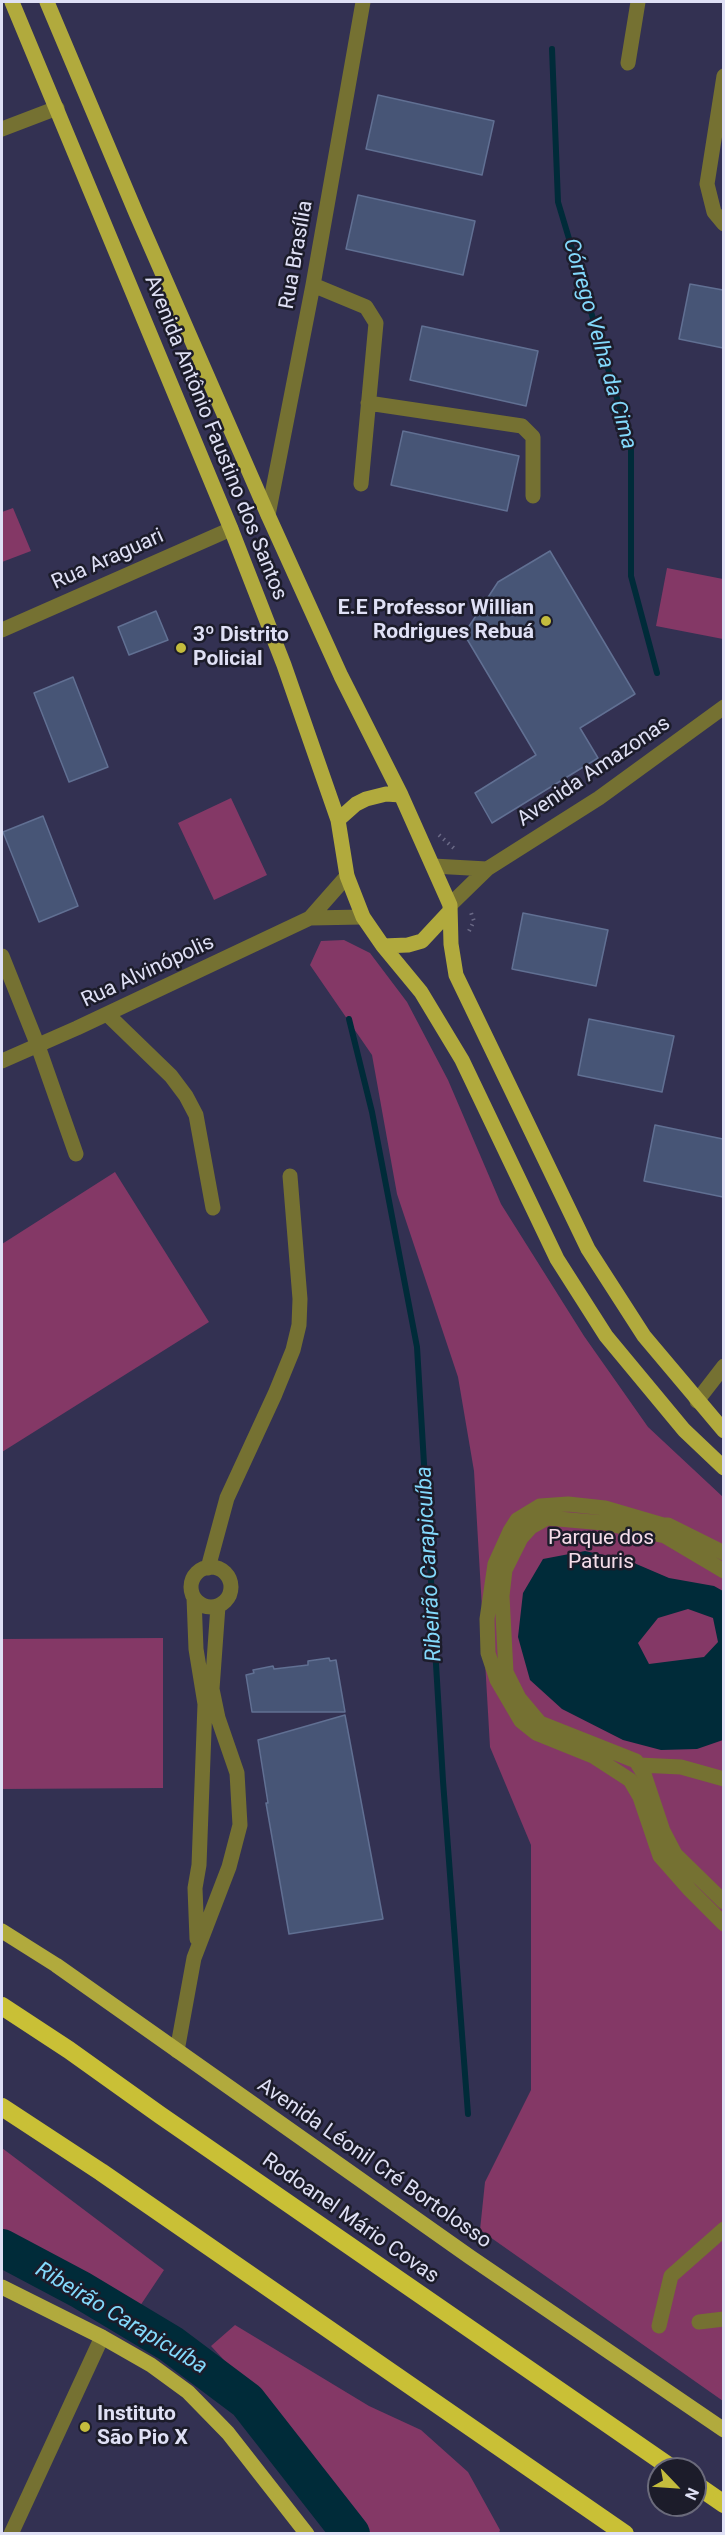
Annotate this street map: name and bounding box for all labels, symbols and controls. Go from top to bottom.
street label: Rua Brasília [275,199,319,311]
water label: Córrego Velha da Cima [556,236,642,452]
street label: Avenida Antônio Faustino dos Santos [138,272,292,604]
street label: Rua Araguari [48,524,168,596]
place label: E.E Professor Willian Rodrigues Rebuá [338,596,534,646]
marker: E.E Professor Willian Rodrigues Rebuá [539,614,553,628]
place label: 3º Distrito Policial [193,623,289,673]
marker: 3º Distrito Policial [174,641,188,655]
street label: Avenida Amazonas [513,711,675,833]
street label: Rua Alvinópolis [78,930,218,1014]
water label: Ribeirão Carapicuíba [412,1466,448,1662]
park label: Parque dos Paturis [548,1526,654,1576]
street label: Avenida Léonil Cré Bortolosso [252,2073,496,2255]
street label: Rodoanel Mário Covas [257,2148,443,2290]
water label: Ribeirão Carapicuíba [30,2257,212,2381]
place label: Instituto São Pio X [97,2402,188,2452]
marker: Instituto São Pio X [78,2420,92,2434]
north arrow [647,2457,707,2517]
text: N [681,2485,703,2503]

